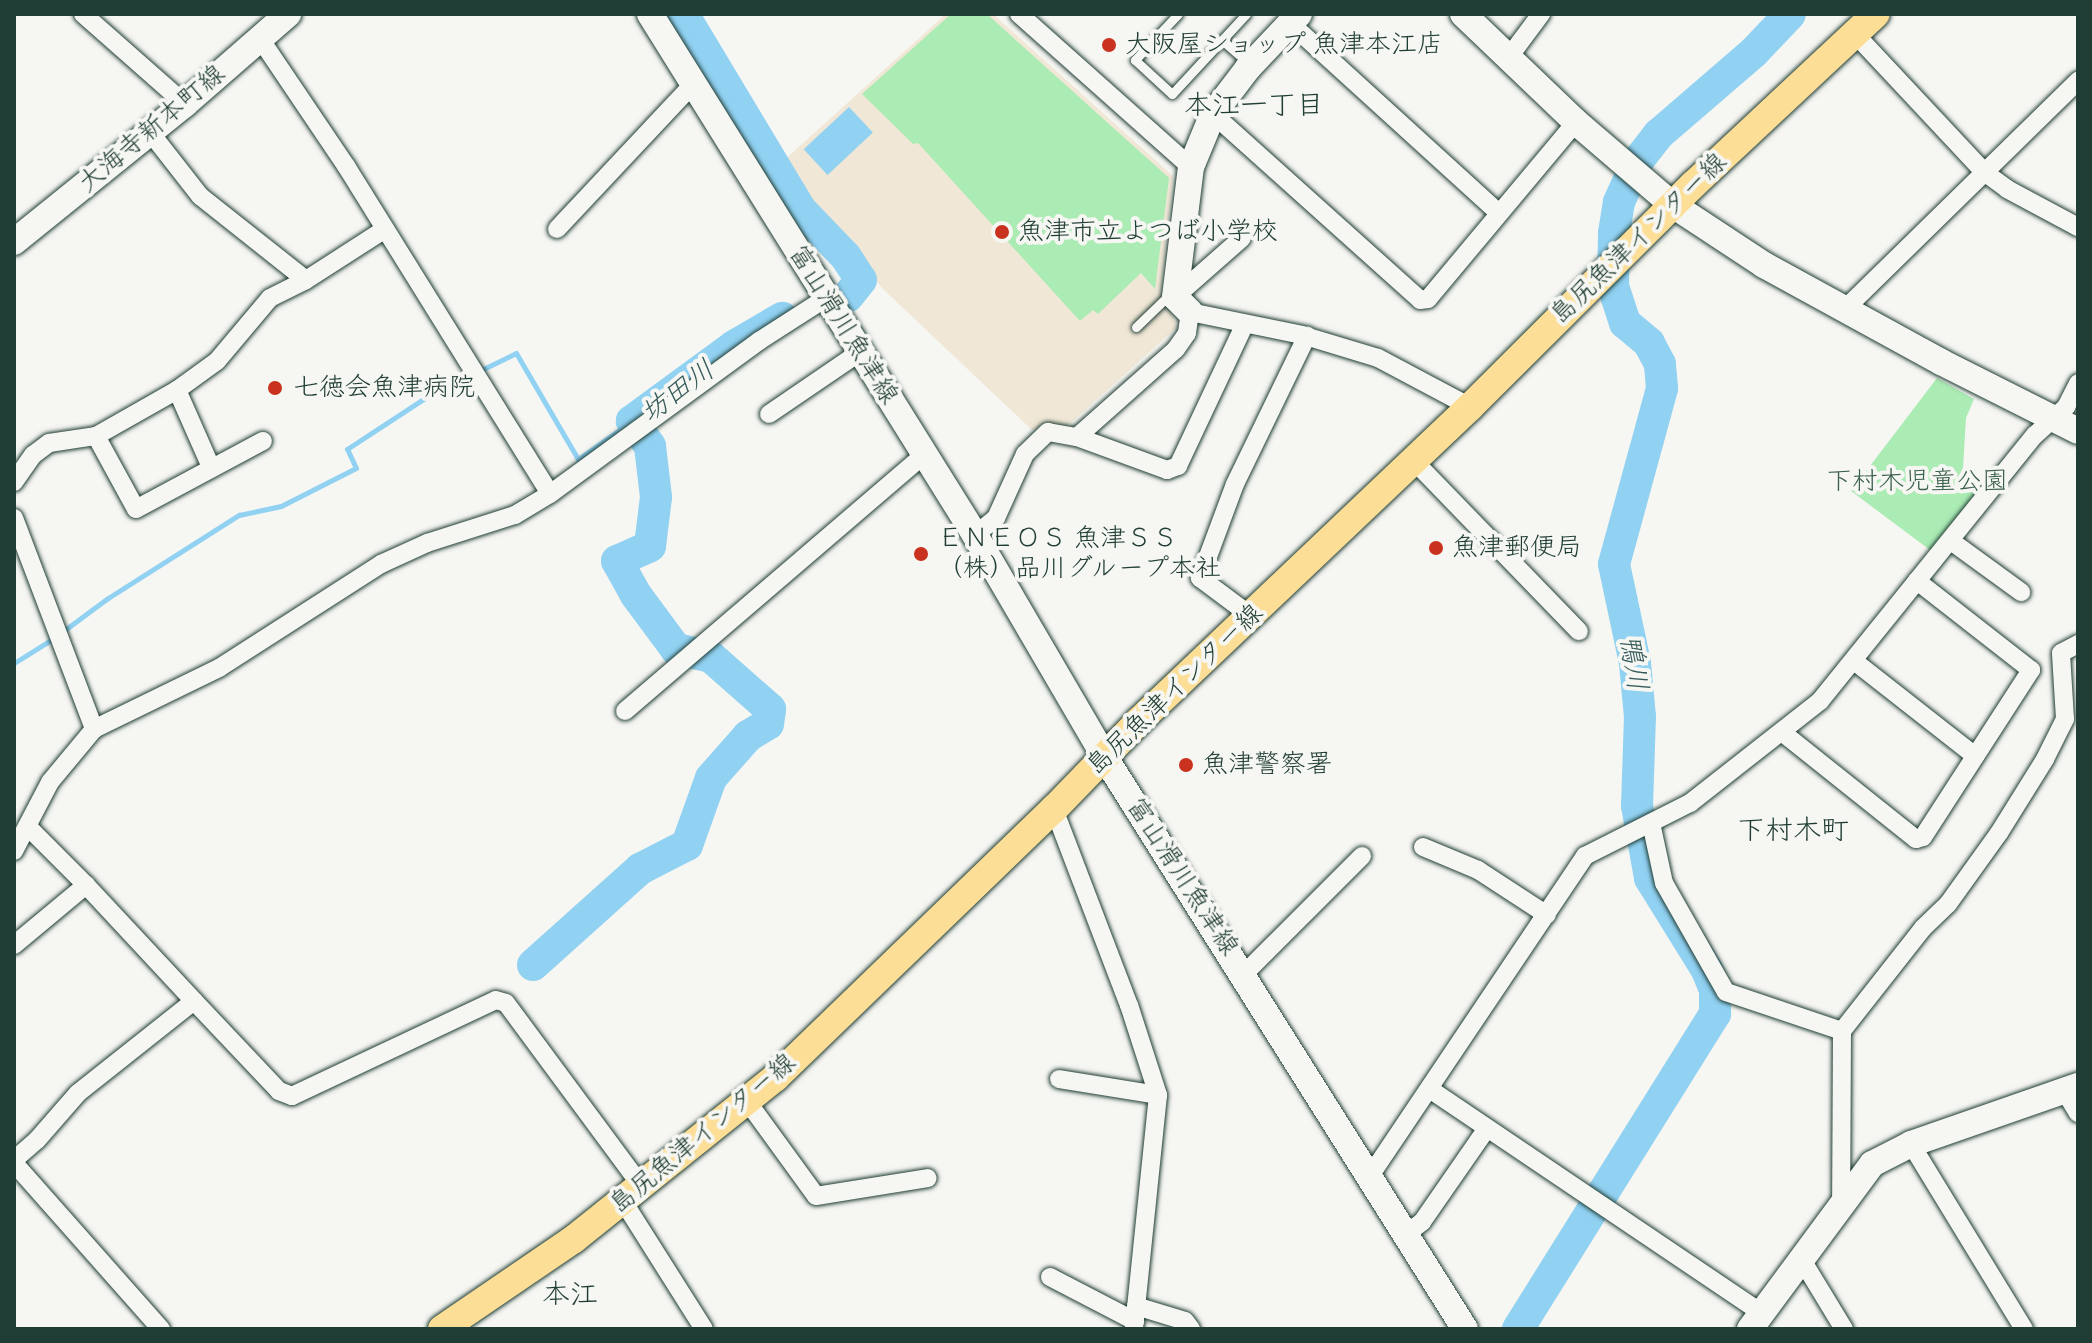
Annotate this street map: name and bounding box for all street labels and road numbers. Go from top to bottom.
street label: 大海寺新本町線 [72,59,232,199]
street label: 島尻魚津インター線 [1544,147,1734,331]
street label: 富山滑川魚津線 [782,240,904,410]
street label: 島尻魚津インター線 [1080,598,1270,782]
street label: 富山滑川魚津線 [1119,792,1245,962]
street label: 島尻魚津インター線 [603,1047,803,1221]

